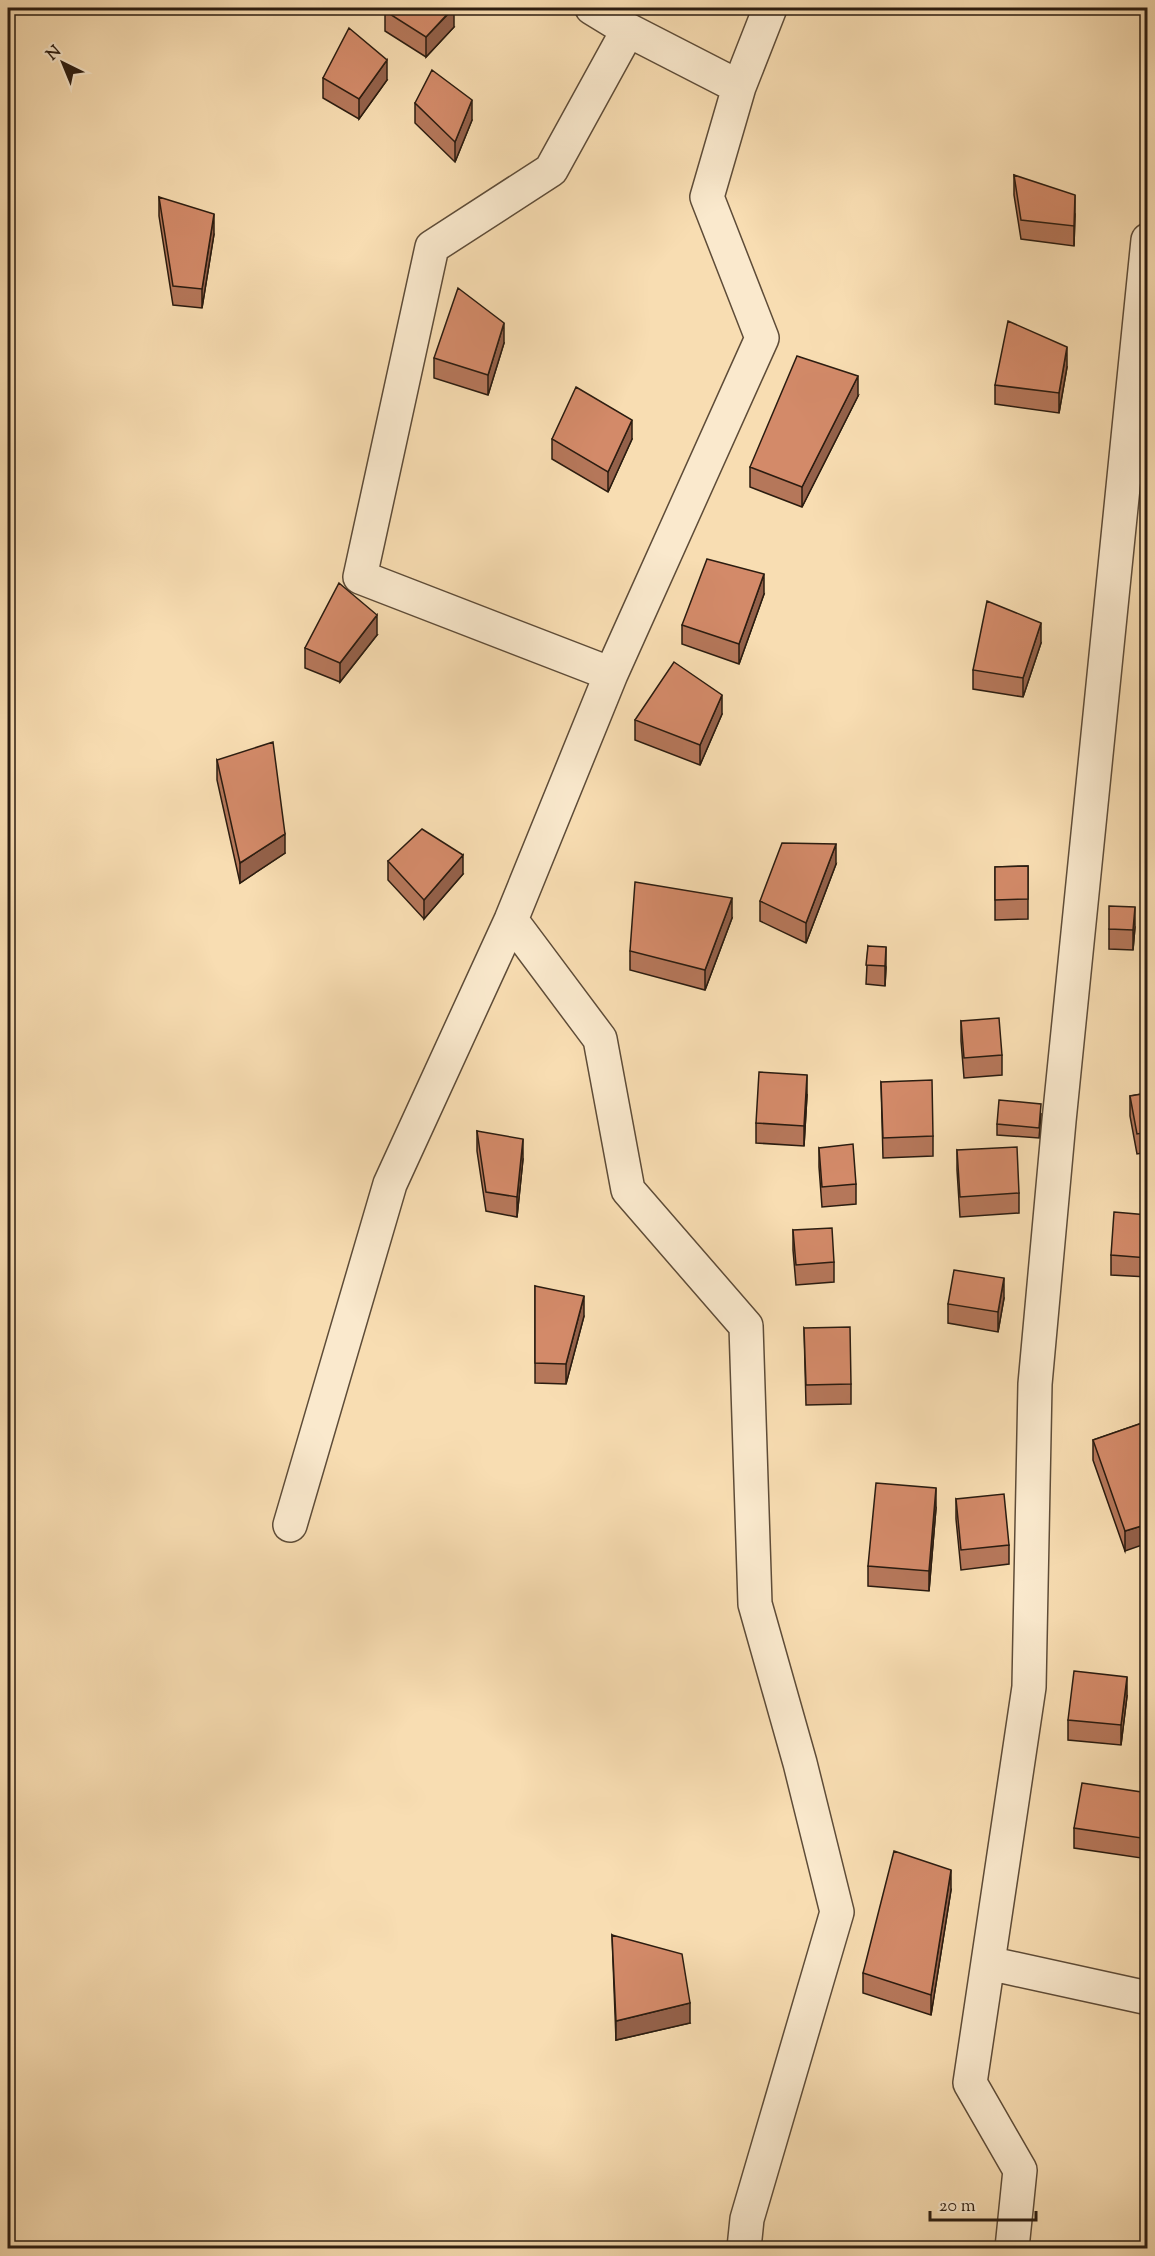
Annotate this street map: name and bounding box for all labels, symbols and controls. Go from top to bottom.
north arrow [33,33,93,93]
text: N [42,41,67,67]
scale bar [930,2184,1036,2222]
text: 20 m [939,2194,976,2220]

